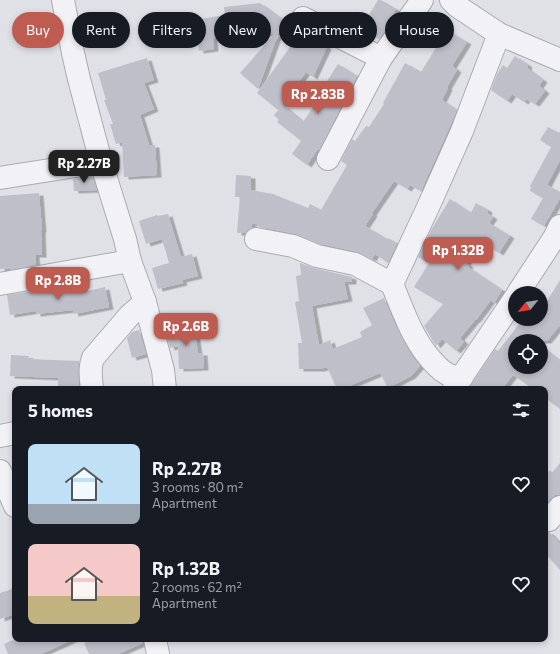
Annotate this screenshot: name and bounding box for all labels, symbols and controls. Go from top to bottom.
chip: Buy [12,12,64,48]
chip: Rent [72,12,130,48]
chip: Filters [138,12,206,48]
chip: New [214,12,271,48]
chip: Apartment [279,12,377,48]
chip: House [385,12,454,48]
pin: Rp 2.83B [277,81,359,115]
text: Rp 2.83B [291,86,345,102]
pin: Rp 2.27B [43,150,125,184]
text: Rp 2.27B [57,155,111,171]
pin: Rp 1.32B [417,237,499,271]
text: Rp 1.32B [432,242,484,258]
pin: Rp 2.8B [21,267,95,301]
text: Rp 2.8B [35,272,81,288]
north arrow [508,286,548,326]
map controls [508,286,548,374]
pin: Rp 2.6B [149,313,223,347]
text: Rp 2.6B [163,318,209,334]
button: locate [508,334,548,374]
icon: filters [510,399,532,421]
text: 5 homes [28,400,93,421]
text: Rp 2.27B [152,458,221,479]
icon: home [60,460,108,508]
icon: heart [510,473,532,495]
text: 3 rooms · 80 m² [152,479,243,495]
text: Apartment [152,495,217,511]
text: Rp 1.32B [152,558,220,579]
icon: home [60,560,108,608]
icon: heart [510,573,532,595]
text: 2 rooms · 62 m² [152,579,242,595]
text: Apartment [152,595,217,611]

